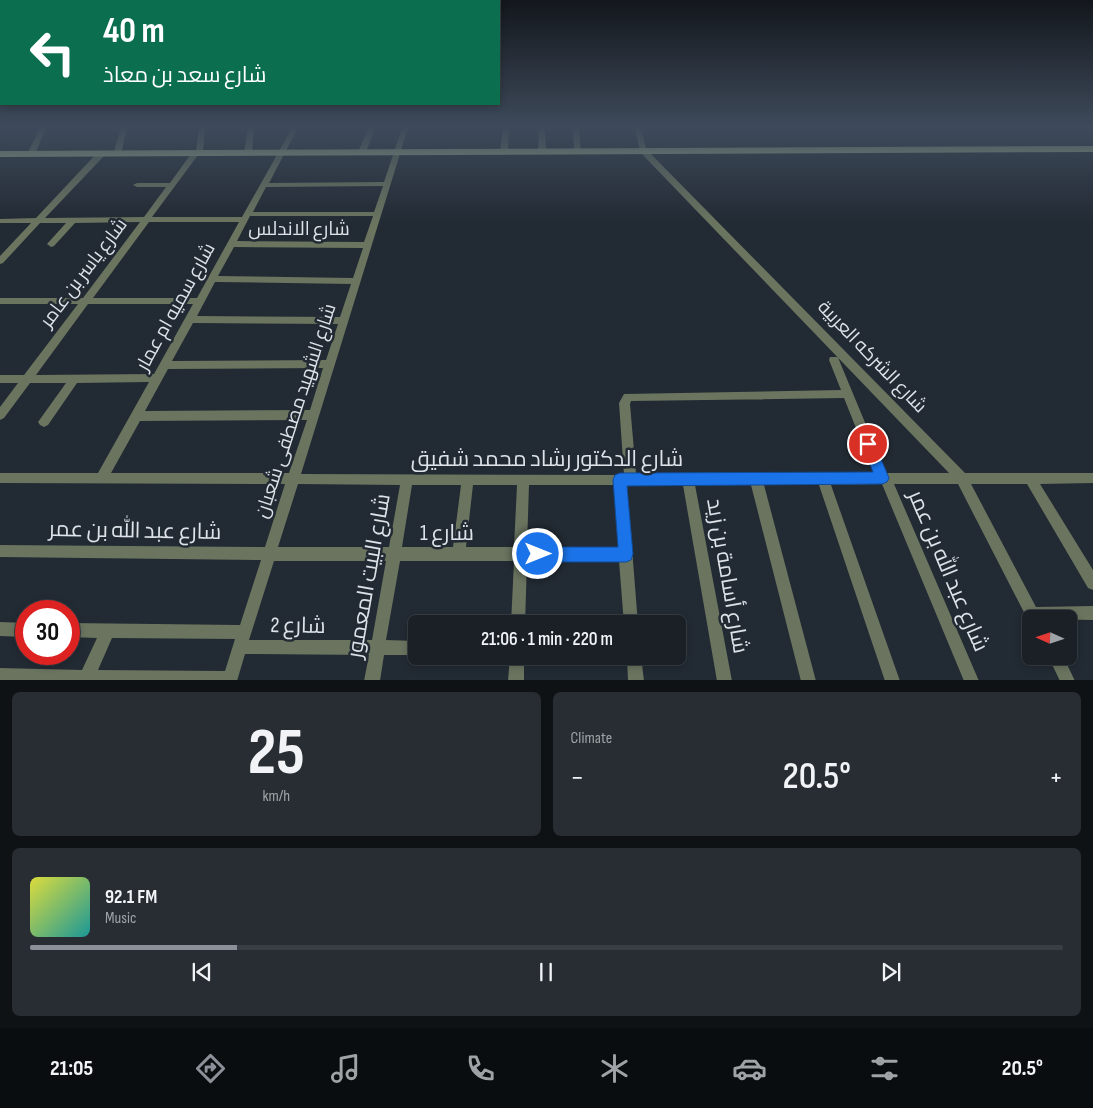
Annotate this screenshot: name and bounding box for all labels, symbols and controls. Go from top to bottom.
text: 40 m [103,10,165,53]
icon: left [20,20,85,85]
text: شارع سعد بن معاذ [103,62,267,89]
street label: شارع ياسر بن عامر [35,214,133,334]
street label: شارع الاندلس [248,218,350,242]
street label: شارع سميه ام عمار [131,239,222,376]
street label: شارع الشركه العربية [812,296,932,419]
street label: شارع الشهيد مصطفى شعبان [250,301,343,521]
pin [847,423,889,465]
icon: arrive [854,430,882,458]
street label: شارع الدكتور رشاد محمد شفيق [411,446,683,473]
street label: شارع عبد الله بن عمر [901,484,996,656]
street label: شارع البيت المعمور [341,492,397,662]
street label: شارع أسامة بن زيد [700,496,755,656]
street label: شارع عبد الله بن عمر [46,514,222,546]
street label: شارع 1 [420,520,474,547]
position arrow [511,527,563,579]
speed limit sign: 30 [15,600,80,665]
north arrow [1022,610,1078,665]
map controls [1022,610,1077,665]
street label: شارع 2 [270,612,326,640]
text: 21:06 · 1 min · 220 m [481,628,613,651]
text: 25 [248,715,305,793]
text: Climate [571,729,612,748]
text: 20.5° [782,754,851,799]
text: − [571,761,584,794]
text: + [1049,761,1063,794]
text: km/h [262,787,290,806]
text: 92.1 FM [105,886,157,909]
text: Music [105,909,136,928]
icon: previous [188,958,216,986]
icon: pause [532,958,560,986]
icon: next [877,958,905,986]
icon: directions [193,1051,228,1086]
icon: music [328,1051,363,1086]
icon: phone [463,1051,498,1086]
icon: climate [597,1051,632,1086]
icon: car [732,1051,767,1086]
icon: filters [867,1051,902,1086]
text: 21:05 [50,1055,93,1082]
text: 20.5° [1002,1055,1043,1082]

